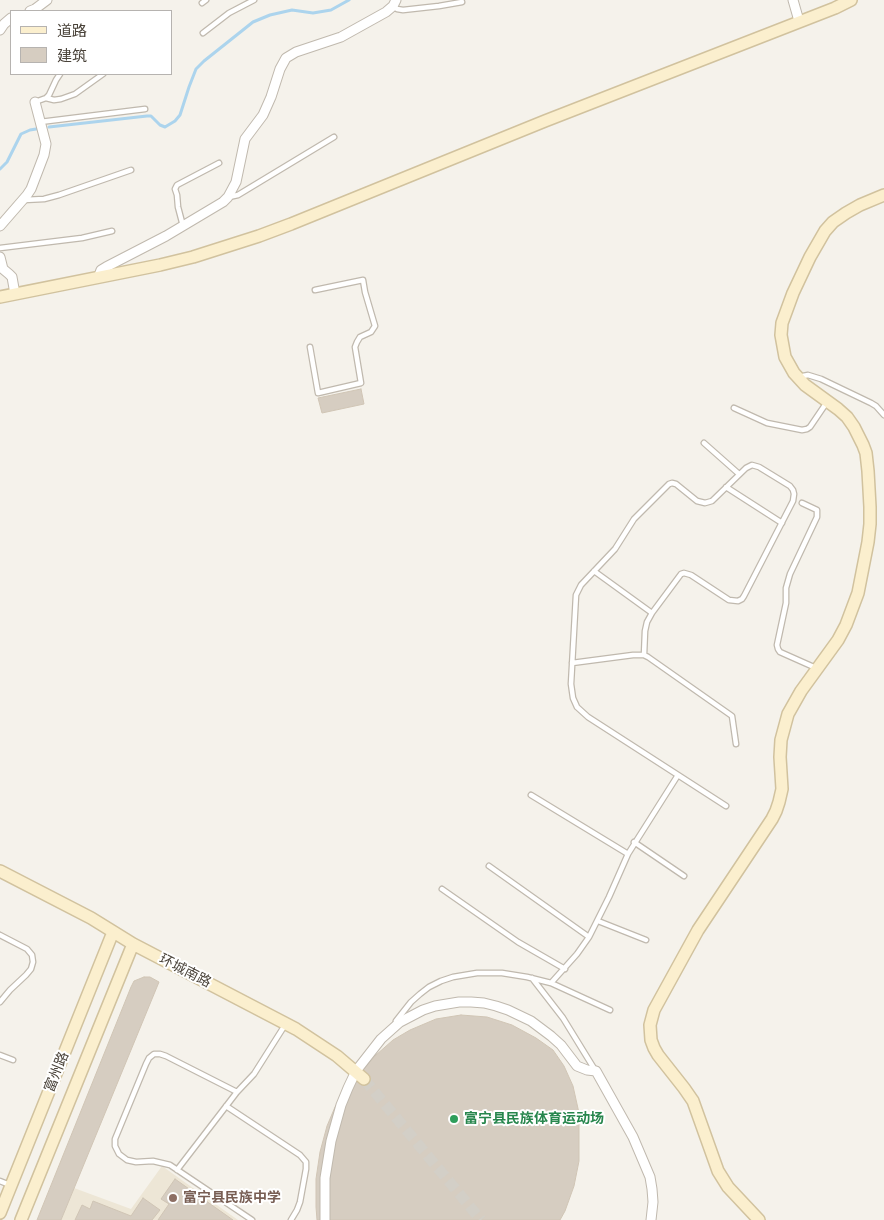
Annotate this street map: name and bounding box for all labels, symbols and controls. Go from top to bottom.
legend [10,10,172,75]
text: 道路 [57,20,87,40]
text: 建筑 [57,45,87,65]
street label: 环城南路 [156,951,214,991]
street label: 富州路 [41,1049,73,1095]
place label: 富宁县民族体育运动场 [464,1111,604,1127]
marker: 富宁县民族体育运动场 [448,1113,460,1125]
place label: 富宁县民族中学 [183,1190,281,1206]
marker: 富宁县民族中学 [167,1192,179,1204]

